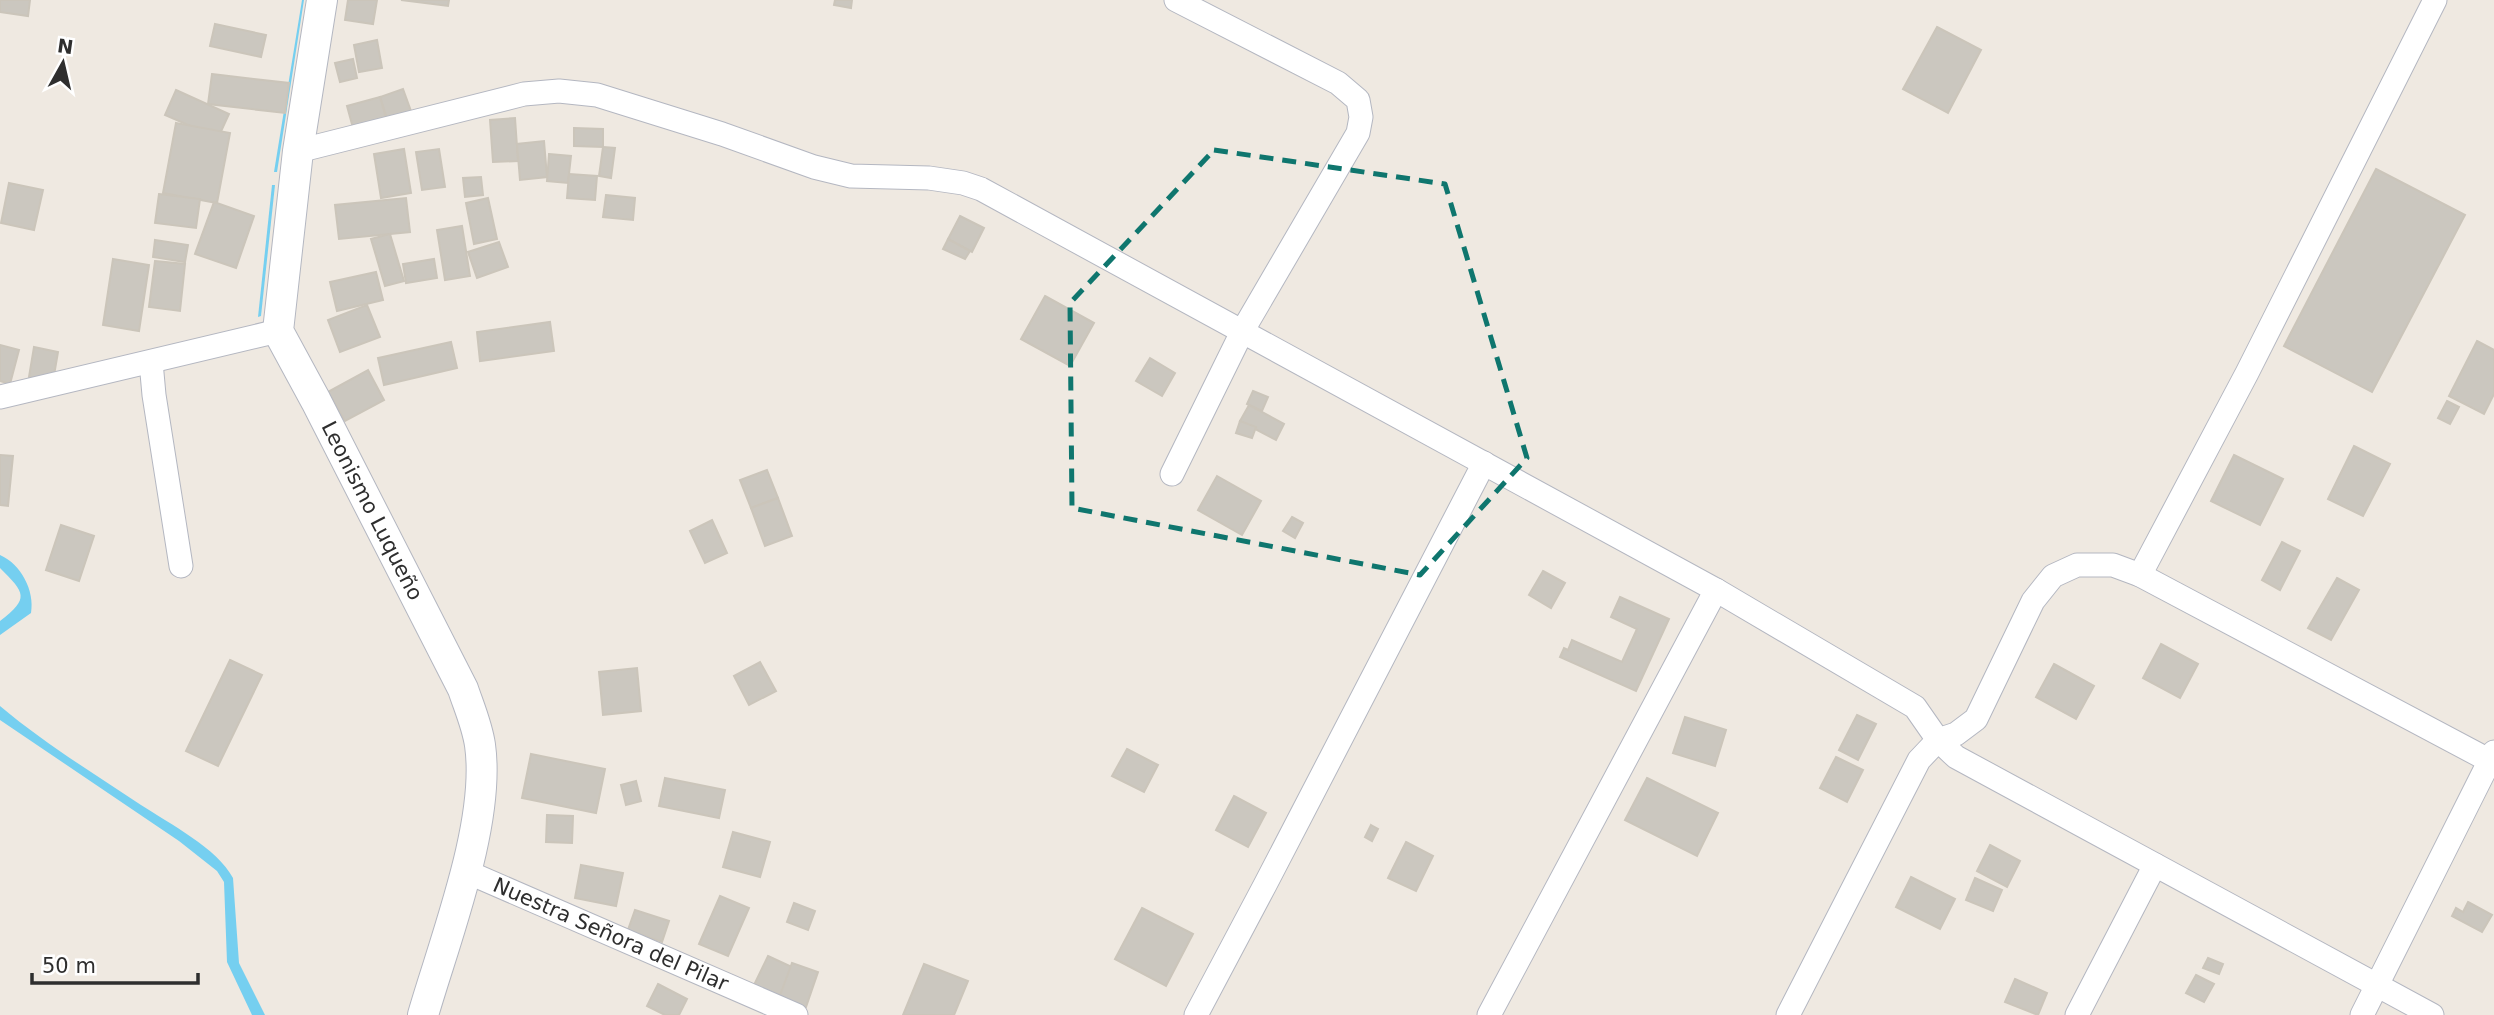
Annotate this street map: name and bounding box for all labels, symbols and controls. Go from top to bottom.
north arrow [28,28,98,98]
text: N [56,34,75,58]
street label: Leonismo Luqueño [316,417,428,604]
street label: Nuestra Señora del Pilar [489,873,732,996]
scale bar [32,942,198,986]
text: 50 m [42,954,96,978]

